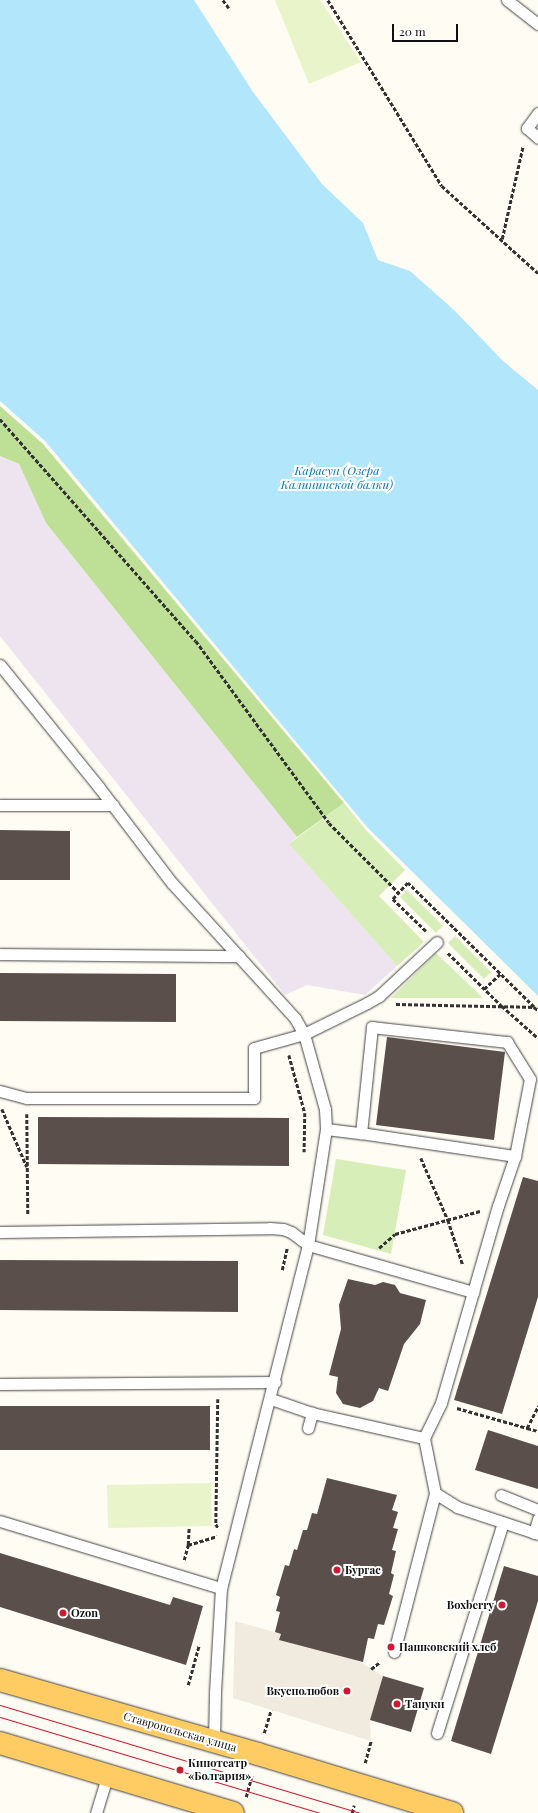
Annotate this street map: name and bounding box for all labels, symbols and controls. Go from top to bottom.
scale bar [394,16,460,42]
text: 20 m [399,23,426,39]
water label: Карасун (Озера Калининской балки) [281,464,393,492]
place label: Бургас [345,1563,381,1577]
marker: Бургас [332,1565,342,1575]
place label: Boxberry [447,1598,494,1612]
marker: Boxberry [497,1600,507,1610]
place label: Ozon [71,1606,98,1620]
marker: Ozon [58,1608,68,1618]
place label: Пашковский хлеб [399,1640,496,1654]
marker: Пашковский хлеб [386,1642,396,1652]
place label: Вкуснолюбов [266,1684,339,1698]
marker: Вкуснолюбов [342,1686,352,1696]
place label: Тануки [405,1697,445,1711]
marker: Тануки [392,1699,402,1709]
street label: Ставропольская улица [122,1710,238,1754]
place label: Кинотеатр «Болгария» [188,1757,251,1783]
marker: Кинотеатр «Болгария» [175,1765,185,1775]

